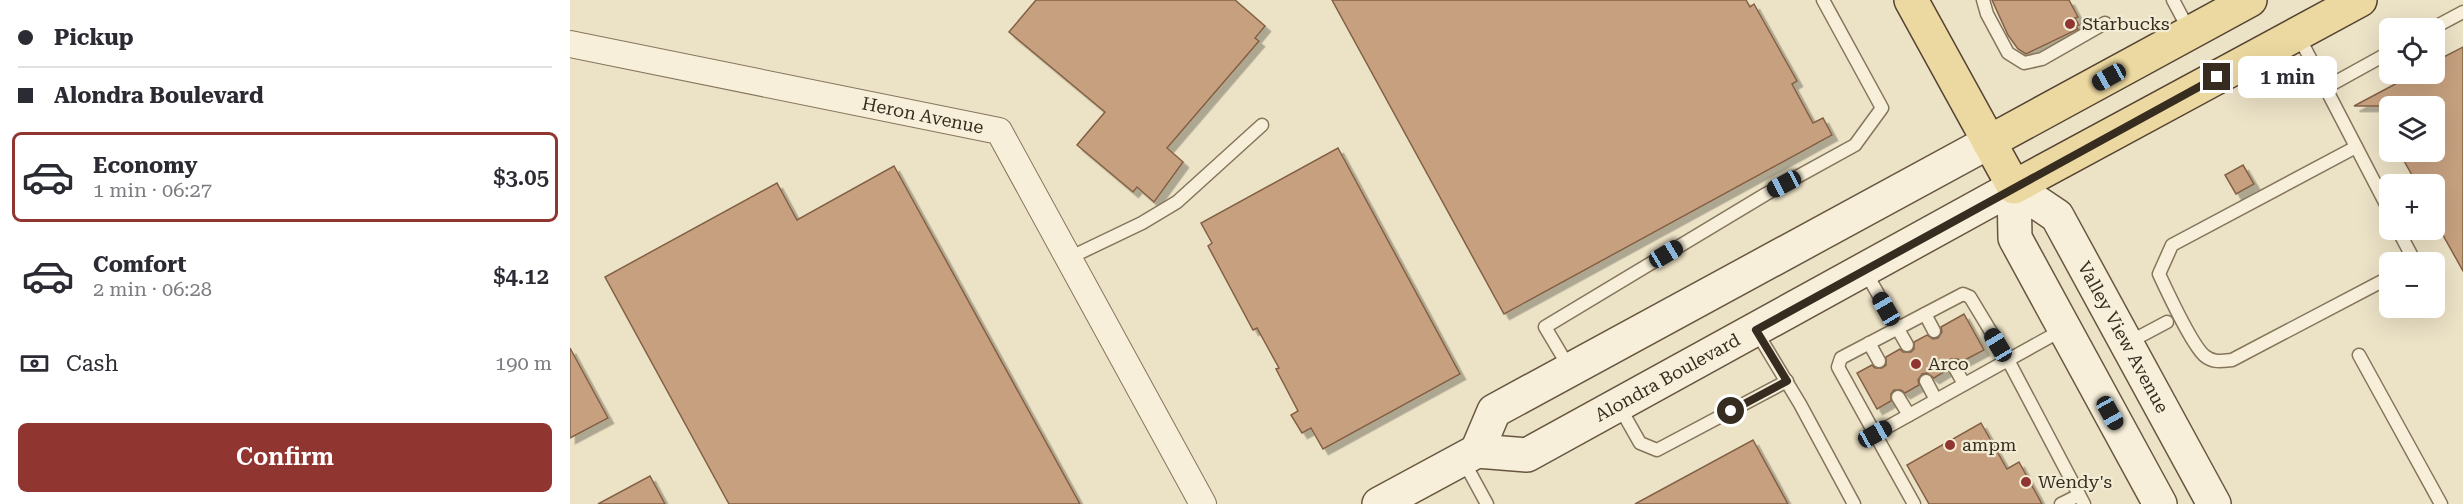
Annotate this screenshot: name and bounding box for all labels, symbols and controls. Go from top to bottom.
place label: Starbucks [2082,13,2170,34]
marker: Starbucks [2063,17,2077,31]
map controls [2379,18,2445,318]
button: locate [2379,18,2445,84]
text: Pickup [54,25,134,50]
callout: 1 min [2238,56,2337,98]
car [2089,60,2129,94]
route end [2203,63,2230,90]
text: 1 min [2260,65,2315,89]
text: Alondra Boulevard [54,83,264,108]
street label: Heron Avenue [860,92,986,138]
button: layers [2379,96,2445,162]
icon: car [21,150,75,204]
text: Economy [93,153,197,178]
text: $3.05 [493,165,549,190]
car [1764,168,1804,200]
button: + [2379,174,2445,240]
text: 1 min · 06:27 [93,178,212,202]
car [1646,237,1686,271]
icon: car [21,249,75,303]
text: Comfort [93,252,186,277]
button: − [2379,252,2445,318]
street label: Valley View Avenue [2074,258,2173,416]
text: $4.12 [493,264,549,289]
text: 2 min · 06:28 [93,277,212,301]
car [1869,289,1903,329]
car [1981,325,2015,365]
street label: Alondra Boulevard [1591,329,1744,426]
icon: cash [18,347,51,380]
text: Cash [66,351,118,376]
text: 190 m [495,351,552,375]
place label: Arco [1928,353,1969,374]
marker: Arco [1909,357,1923,371]
car [2093,393,2127,433]
route start [1717,397,1744,424]
car [1855,417,1895,451]
button: Confirm [18,423,552,492]
place label: ampm [1962,434,2016,455]
marker: ampm [1943,438,1957,452]
place label: Wendy's [2038,471,2112,492]
marker: Wendy's [2019,475,2033,489]

